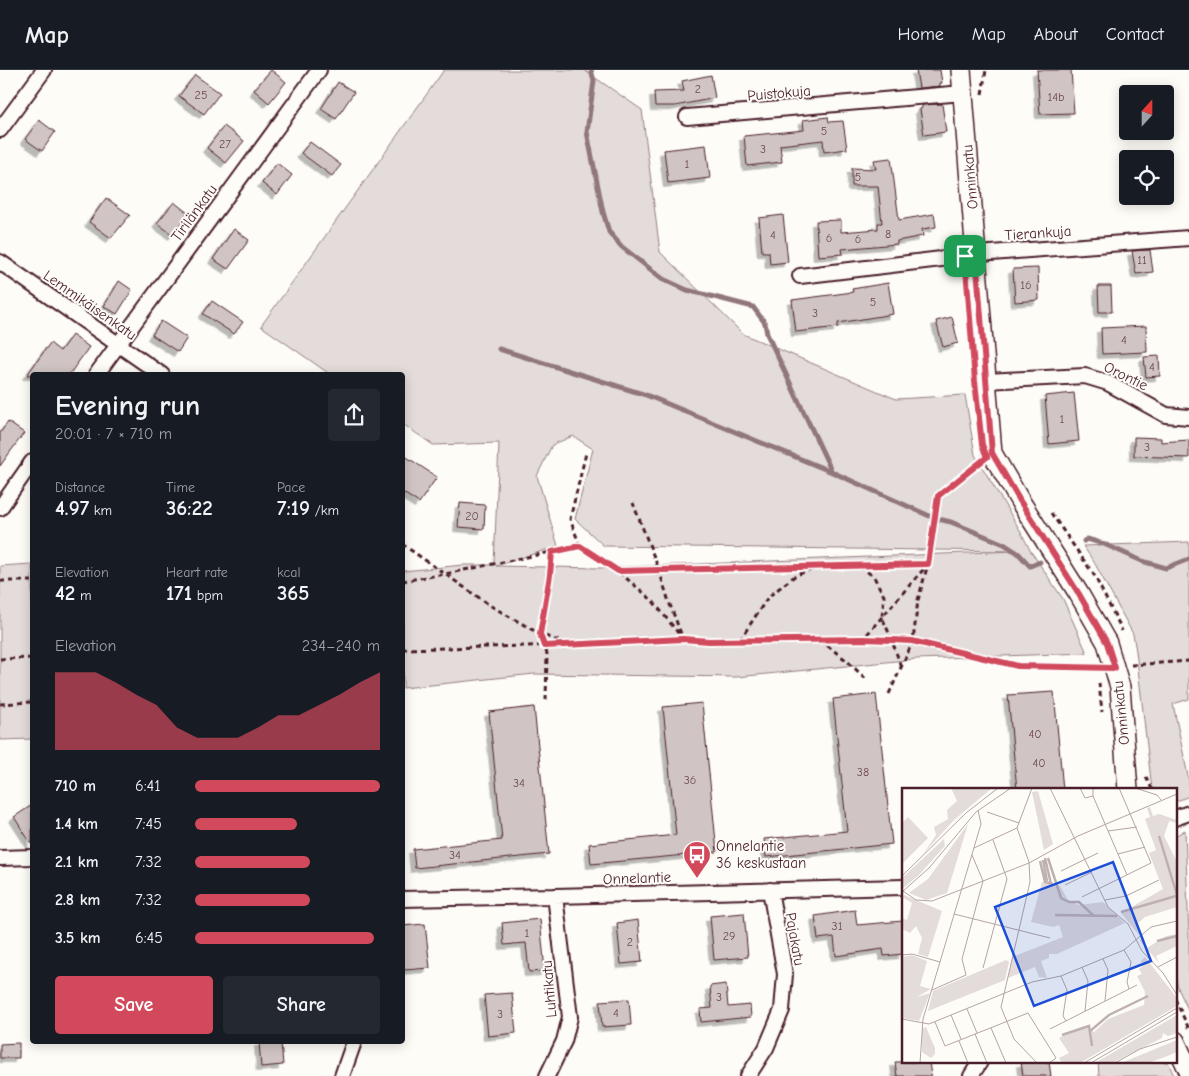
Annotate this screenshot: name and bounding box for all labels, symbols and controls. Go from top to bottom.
text: Map [25,21,69,49]
text: Home [897,24,944,45]
text: Map [972,24,1006,45]
text: About [1034,24,1078,45]
text: Contact [1106,24,1164,45]
street label: Puistokuja [746,81,812,105]
house number: 2 [695,82,701,96]
north arrow [1119,85,1174,140]
map controls [1119,85,1174,205]
house number: 25 [195,88,207,102]
house number: 14b [1048,90,1064,104]
house number: 5 [821,124,827,138]
house number: 27 [219,137,231,151]
house number: 3 [760,142,766,156]
street label: Onninkatu [958,144,982,210]
button: locate [1119,150,1174,205]
house number: 1 [685,157,690,171]
house number: 5 [855,170,861,184]
street label: Tirilänkatu [167,181,221,245]
street label: Tierankuja [1004,222,1072,244]
house number: 8 [885,227,891,241]
house number: 4 [770,228,776,242]
house number: 6 [826,231,832,245]
house number: 6 [855,232,861,246]
pin [944,235,986,277]
icon: arrive [951,242,979,270]
house number: 11 [1137,253,1147,267]
street label: Lemmikäisenkatu [40,266,140,344]
house number: 16 [1020,278,1032,292]
house number: 5 [870,295,876,309]
house number: 3 [812,306,818,320]
house number: 4 [1121,333,1127,347]
street label: Orontie [1101,358,1151,395]
house number: 4 [1149,360,1155,374]
button: share [328,389,380,441]
text: Evening run [55,390,200,422]
house number: 1 [1060,412,1065,426]
text: 20:01 · 7 × 710 m [55,425,172,443]
house number: 3 [1144,440,1150,454]
text: Distance [55,479,105,496]
text: Time [166,479,195,496]
text: Pace [277,479,305,496]
text: 4.97 [55,496,89,520]
text: 36:22 [166,496,213,520]
text: 7:19 [277,496,310,520]
text: km [89,502,112,519]
text: /km [310,502,339,519]
house number: 20 [465,509,479,523]
text: Elevation [55,564,109,581]
text: Heart rate [166,564,228,581]
text: kcal [277,564,301,581]
text: 42 [55,581,75,605]
text: 171 [166,581,192,605]
text: 365 [277,581,310,605]
text: m [75,587,92,604]
text: bpm [192,587,223,604]
text: Elevation [55,637,116,655]
text: 234–240 m [302,637,380,655]
street label: Onninkatu [1109,680,1133,746]
house number: 40 [1028,727,1042,741]
house number: 40 [1032,756,1046,770]
house number: 38 [857,765,869,779]
house number: 36 [684,773,696,787]
house number: 34 [513,776,525,790]
text: 710 m [55,777,96,795]
text: 6:41 [135,777,161,795]
inset map [902,788,1176,1064]
text: 1.4 km [55,815,98,833]
text: 7:45 [135,815,162,833]
place label: Onnelantie 36 keskustaan [716,837,806,872]
bus stop icon: Onnelantie 36 keskustaan [682,840,712,879]
house number: 34 [449,848,461,862]
text: 2.1 km [55,853,98,871]
text: 7:32 [135,853,162,871]
street label: Onnelantie [603,868,672,888]
text: 2.8 km [55,891,100,909]
text: 7:32 [135,891,162,909]
street label: Pajakatu [781,911,809,967]
house number: 31 [832,919,843,933]
house number: 1 [525,926,530,940]
text: 3.5 km [55,929,101,947]
text: 6:45 [135,929,163,947]
house number: 29 [723,929,735,943]
house number: 2 [627,935,633,949]
street label: Luhtikatu [538,960,560,1018]
button: Save [55,976,213,1034]
button: Share [223,976,380,1034]
house number: 3 [716,990,722,1004]
house number: 4 [613,1006,619,1020]
house number: 3 [497,1007,503,1021]

